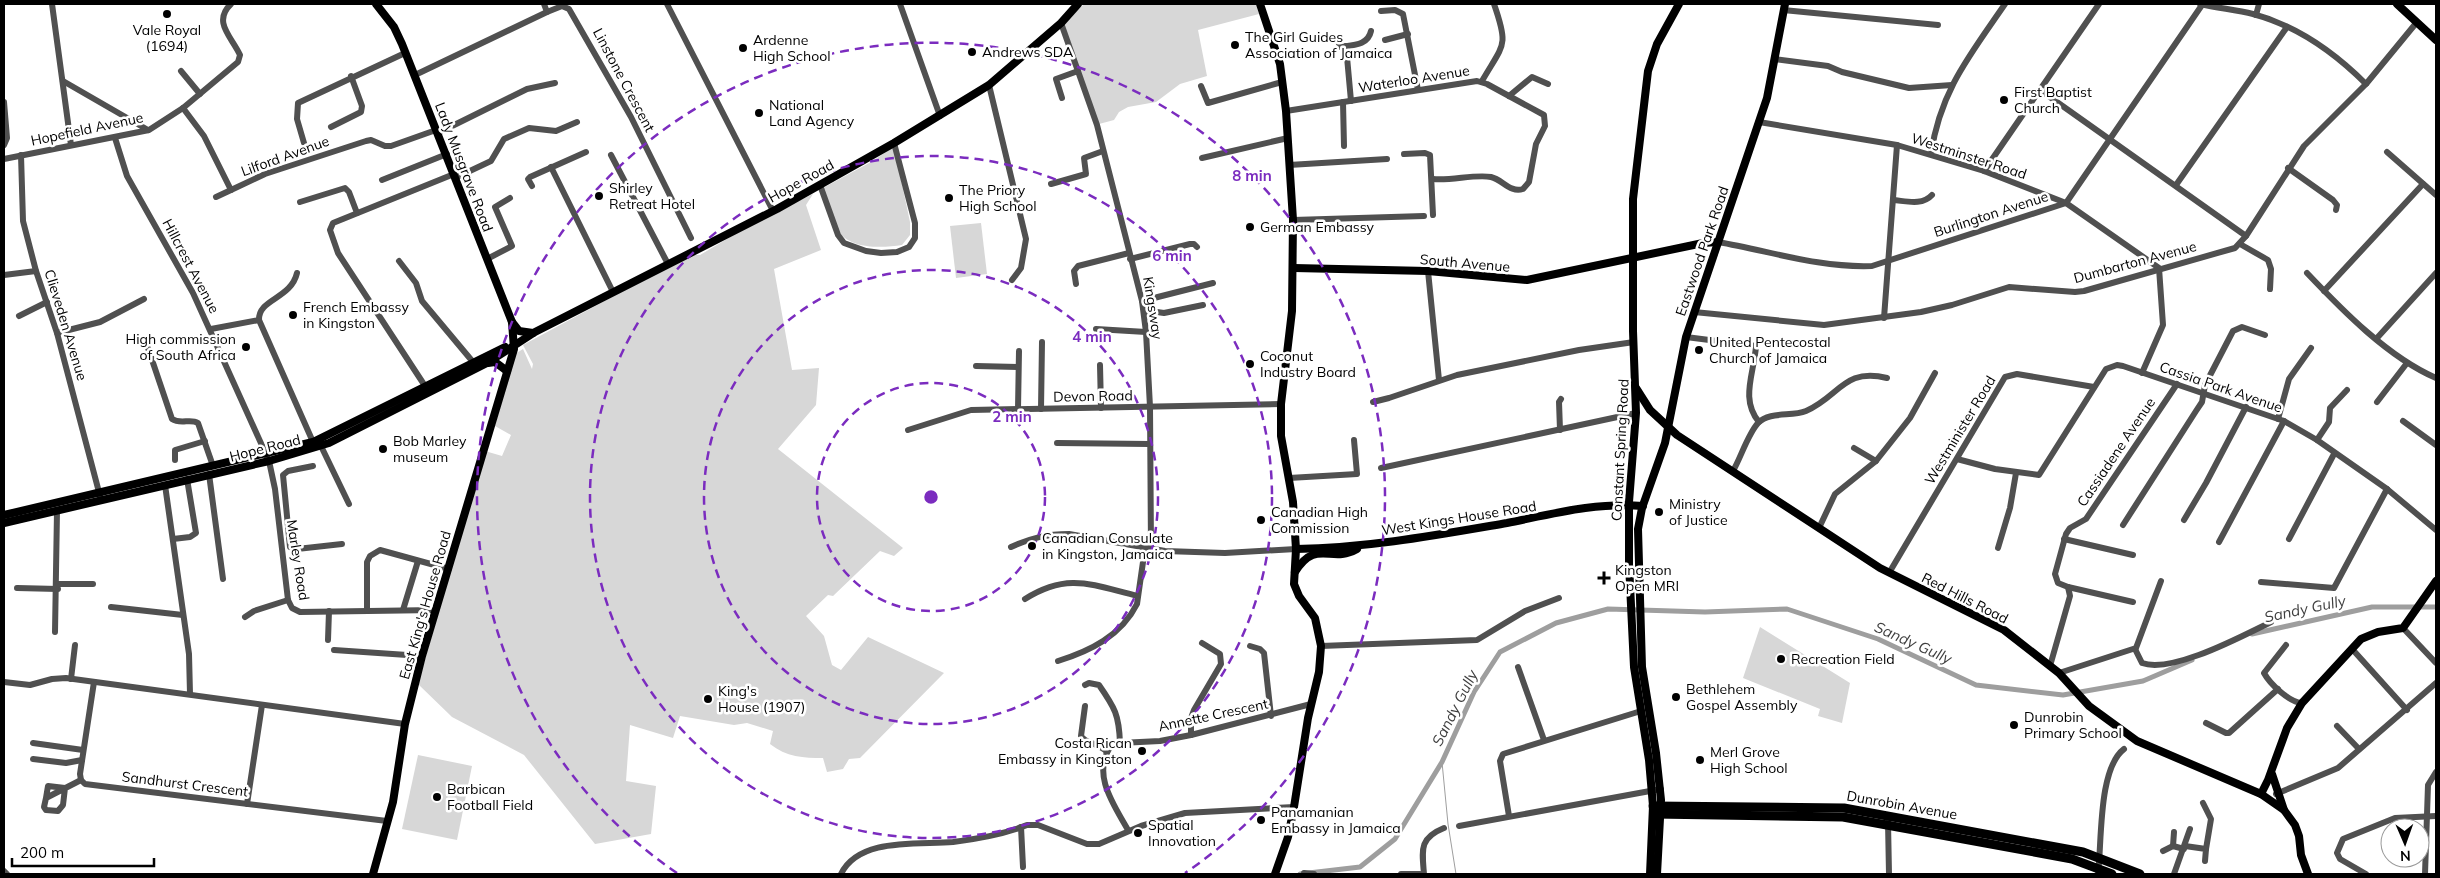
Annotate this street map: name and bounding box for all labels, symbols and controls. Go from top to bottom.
marker: Vale Royal (1694) [161,8,173,20]
place label: Vale Royal (1694) [133,21,201,55]
street label: Linstone Crescent [589,25,659,135]
place label: The Girl Guides Association of Jamaica [1245,28,1392,62]
place label: Ardenne High School [753,31,831,65]
marker: The Girl Guides Association of Jamaica [1229,39,1241,51]
marker: Ardenne High School [737,42,749,54]
place label: Andrews SDA [982,43,1074,61]
marker: Andrews SDA [966,46,978,58]
street label: Waterloo Avenue [1357,61,1471,97]
place label: First Baptist Church [2014,83,2092,117]
marker: First Baptist Church [1998,94,2010,106]
place label: National Land Agency [769,96,855,130]
street label: Lady Musgrave Road [431,100,497,234]
marker: National Land Agency [753,107,765,119]
street label: Hopefield Avenue [29,108,145,150]
street label: Westminster Road [1909,129,2029,183]
street label: Lilford Avenue [238,132,332,180]
street label: Hope Road [765,156,837,206]
text: 8 min [1232,166,1272,185]
place label: Shirley Retreat Hotel [609,179,695,213]
place label: The Priory High School [959,181,1037,215]
street label: Eastwood Park Road [1671,184,1733,318]
street label: Burlington Avenue [1931,187,2051,241]
marker: Shirley Retreat Hotel [593,190,605,202]
marker: The Priory High School [943,192,955,204]
street label: Hillcrest Avenue [159,216,223,316]
place label: German Embassy [1260,218,1375,236]
marker: German Embassy [1244,221,1256,233]
street label: Dumbarton Avenue [2072,237,2198,287]
text: 6 min [1152,246,1192,265]
street label: South Avenue [1419,250,1511,276]
street label: Clieveden Avenue [41,267,91,383]
street label: Kingsway [1139,275,1167,341]
place label: French Embassy in Kingston [303,298,409,332]
marker: French Embassy in Kingston [287,309,299,321]
text: 4 min [1072,327,1112,346]
place label: High commission of South Africa [126,330,236,364]
place label: United Pentecostal Church of Jamaica [1709,333,1831,367]
marker: High commission of South Africa [240,341,252,353]
marker: United Pentecostal Church of Jamaica [1693,344,1705,356]
place label: Coconut Industry Board [1260,347,1356,381]
marker: Coconut Industry Board [1244,358,1256,370]
street label: Cassia Park Avenue [2157,358,2285,416]
street label: Westminister Road [1920,372,2000,488]
street label: Constant Spring Road [1607,378,1633,522]
street label: Devon Road [1053,386,1133,406]
street label: Cassiadene Avenue [2073,394,2159,510]
text: 2 min [992,407,1032,426]
street label: Hope Road [228,430,302,466]
place label: Bob Marley museum [393,432,467,466]
marker: Bob Marley museum [377,443,389,455]
centre of rings [922,488,940,506]
place label: Ministry of Justice [1669,495,1728,529]
street label: West Kings House Road [1380,497,1538,539]
place label: Canadian High Commission [1271,503,1368,537]
marker: Ministry of Justice [1653,506,1665,518]
marker: Canadian High Commission [1255,514,1267,526]
street label: Marley Road [283,518,313,602]
street label: East King's House Road [395,529,455,681]
place label: Canadian Consulate in Kingston, Jamaica [1042,529,1173,563]
marker: Canadian Consulate in Kingston, Jamaica [1026,540,1038,552]
place label: Kingston Open MRI [1615,561,1679,595]
street label: Red Hills Road [1919,568,2011,628]
marker: Kingston Open MRI [1597,571,1611,585]
water label: Sandy Gully [2262,590,2348,626]
water label: Sandy Gully [1872,617,1956,668]
place label: Recreation Field [1791,650,1895,668]
marker: Recreation Field [1775,653,1787,665]
water label: Sandy Gully [1427,666,1482,749]
place label: Bethlehem Gospel Assembly [1686,680,1798,714]
place label: King's House (1907) [718,682,806,716]
marker: Bethlehem Gospel Assembly [1670,691,1682,703]
marker: King's House (1907) [702,693,714,705]
street label: Annette Crescent [1156,695,1270,735]
place label: Dunrobin Primary School [2024,708,2122,742]
marker: Dunrobin Primary School [2008,719,2020,731]
place label: Costa Rican Embassy in Kingston [998,734,1132,768]
place label: Merl Grove High School [1710,743,1788,777]
marker: Costa Rican Embassy in Kingston [1136,745,1148,757]
marker: Merl Grove High School [1694,754,1706,766]
street label: Sandhurst Crescent [121,767,249,801]
place label: Barbican Football Field [447,780,533,814]
street label: Dunrobin Avenue [1845,786,1959,824]
marker: Barbican Football Field [431,791,443,803]
place label: Panamanian Embassy in Jamaica [1271,803,1401,837]
marker: Panamanian Embassy in Jamaica [1255,814,1267,826]
place label: Spatial Innovation [1148,816,1216,850]
north arrow [2380,818,2430,868]
marker: Spatial Innovation [1132,827,1144,839]
scale bar [12,836,155,868]
text: 200 m [20,843,64,862]
text: N [2400,847,2411,865]

